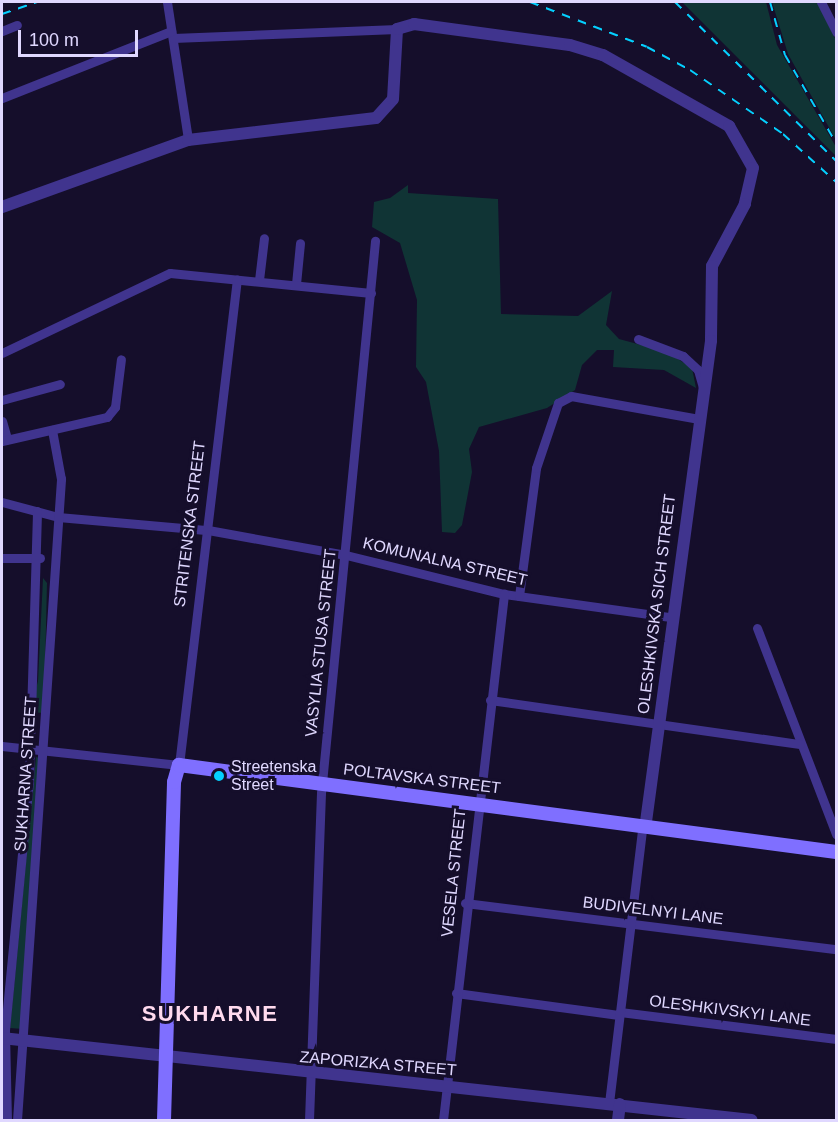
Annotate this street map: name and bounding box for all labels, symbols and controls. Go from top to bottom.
scale bar [21,18,141,56]
text: 100 m [29,30,79,50]
street label: STRITENSKA STREET [170,439,210,609]
street label: OLESHKIVSKA SICH STREET [634,493,680,715]
street label: KOMUNALNA STREET [361,534,529,590]
street label: VASYLIA STUSA STREET [301,547,341,739]
street label: SUKHARNA STREET [11,695,41,853]
place label: Streetenska Street [231,757,316,795]
street label: POLTAVSKA STREET [342,760,502,798]
marker: Streetenska Street [212,769,226,783]
street label: VESELA STREET [438,807,470,939]
street label: BUDIVELNYI LANE [582,893,724,929]
street label: OLESHKIVSKYI LANE [648,992,812,1030]
district label: SUKHARNE [142,1001,278,1027]
street label: ZAPORIZKA STREET [298,1048,458,1080]

